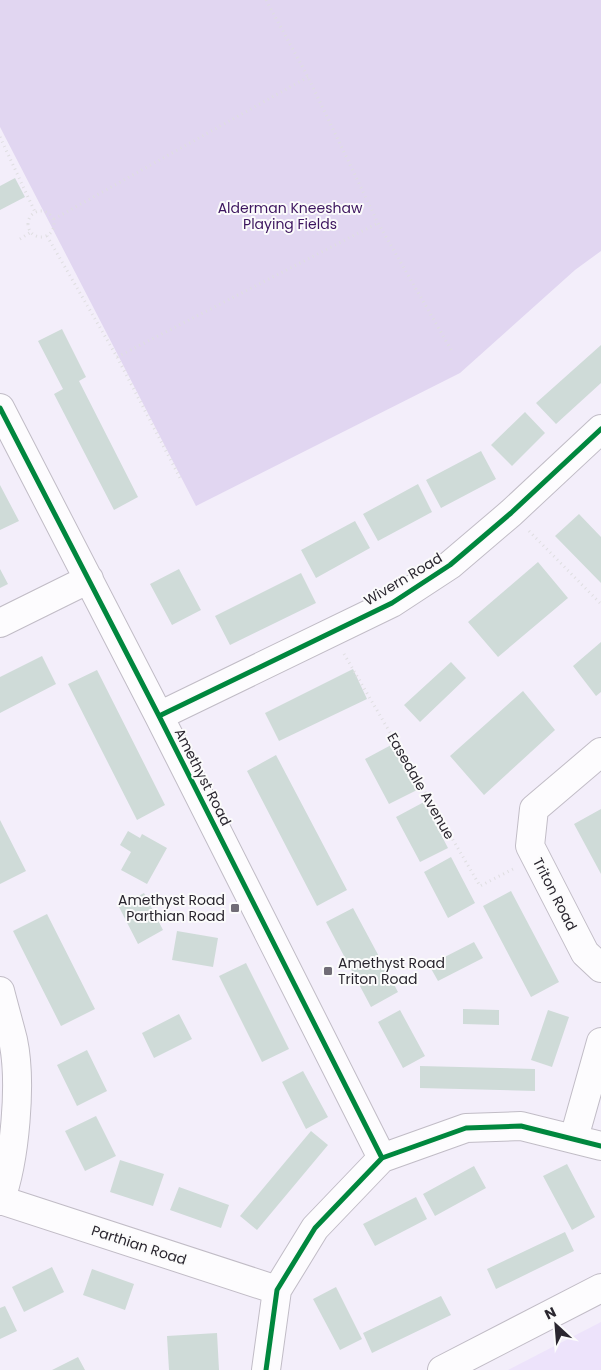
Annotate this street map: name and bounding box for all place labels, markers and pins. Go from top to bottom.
place label: Amethyst Road Parthian Road [118,890,225,926]
marker: Amethyst Road Parthian Road [229,902,241,914]
place label: Amethyst Road Triton Road [338,953,445,989]
marker: Amethyst Road Triton Road [322,965,334,977]

